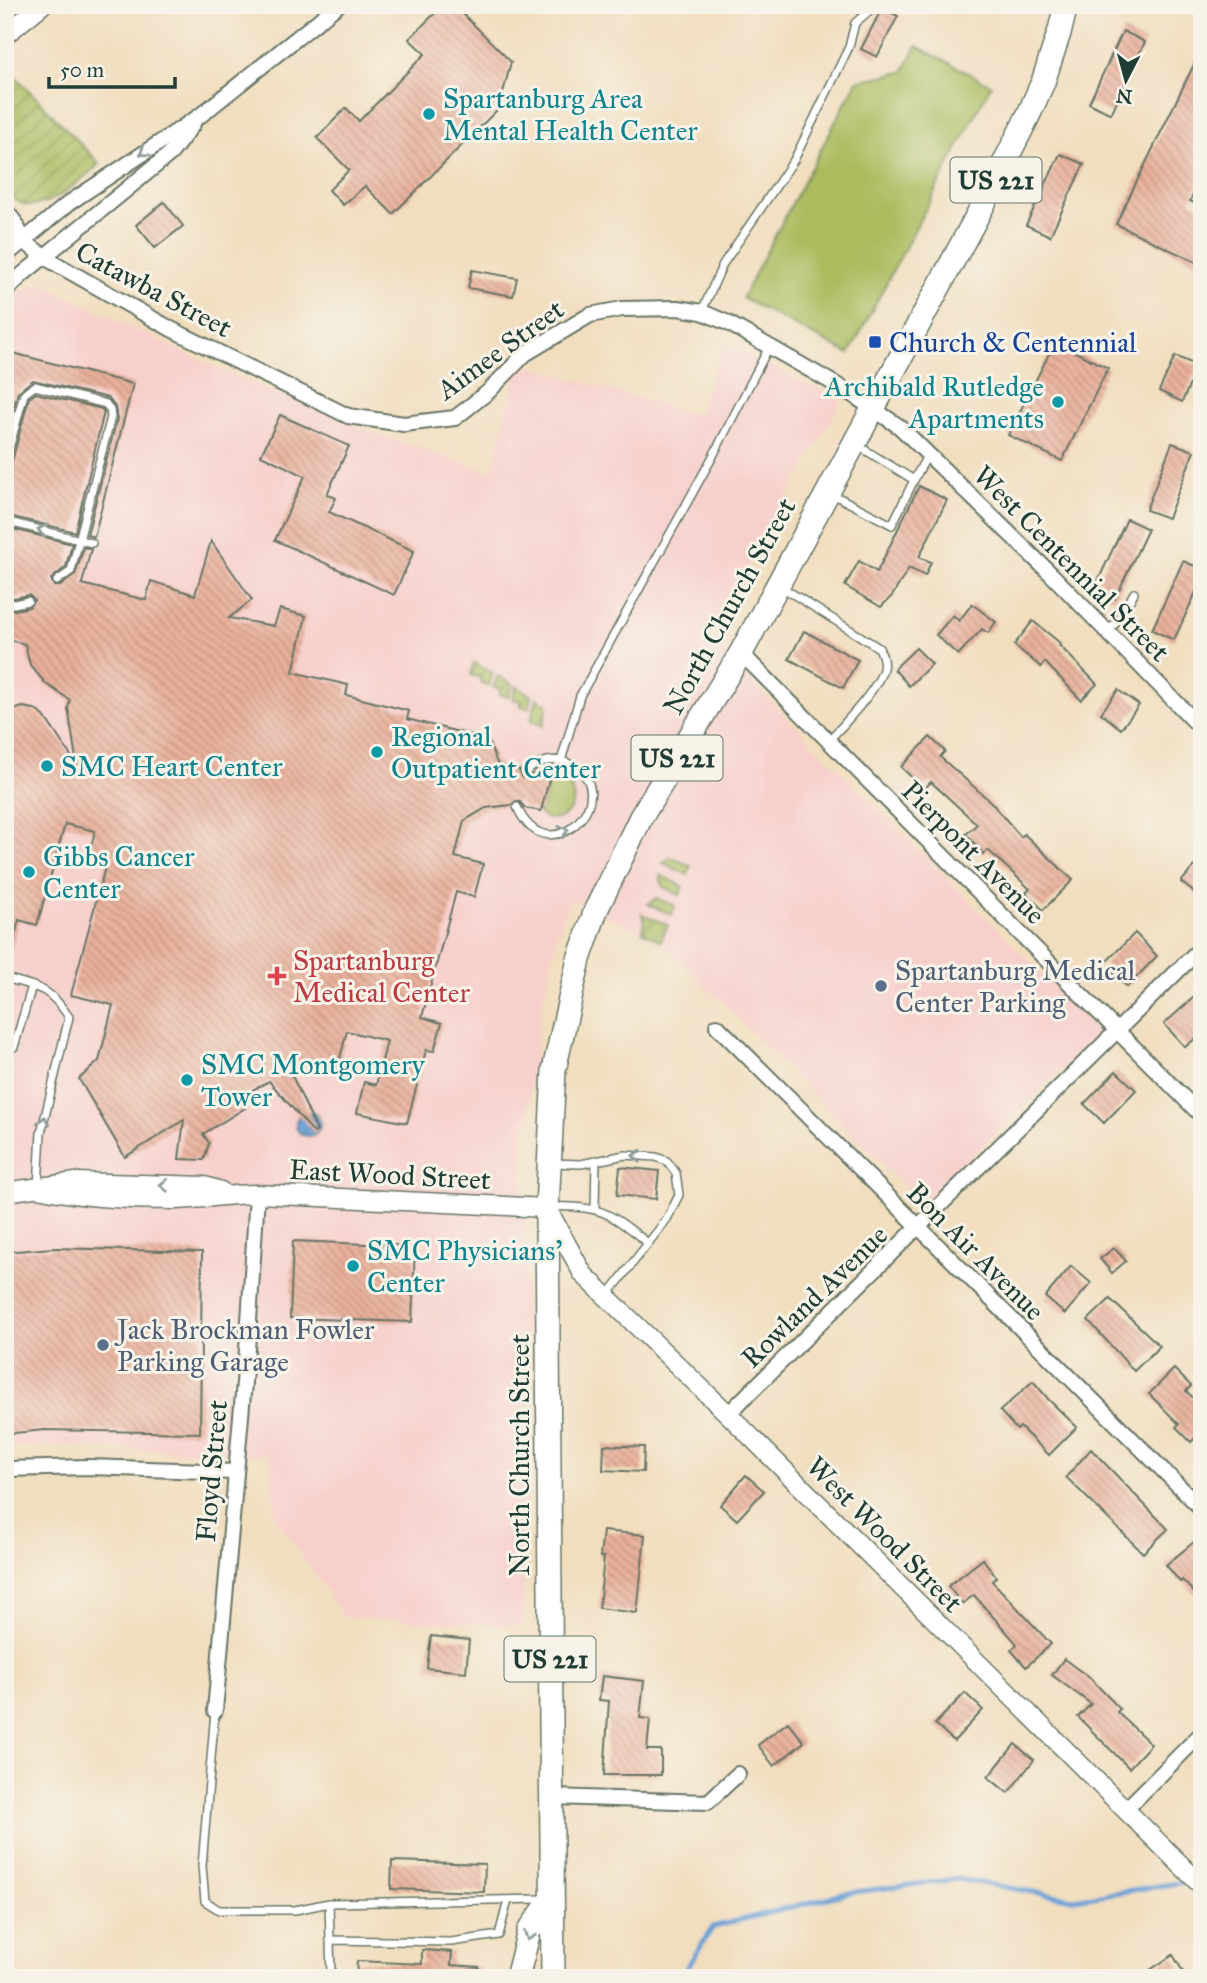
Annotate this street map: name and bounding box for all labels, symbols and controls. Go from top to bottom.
scale bar [49,46,175,90]
north arrow [1092,46,1162,116]
text: 50 m [60,57,105,83]
place label: Spartanburg Area Mental Health Center [443,81,698,148]
text: N [1115,84,1133,109]
marker: Spartanburg Area Mental Health Center [421,106,437,122]
one-way arrow [138,144,151,157]
road number: US 221 [950,158,1042,202]
street label: Catawba Street [70,234,238,345]
street label: Aimee Street [429,291,571,408]
place label: Church & Centennial [889,325,1137,360]
marker: Church & Centennial [867,334,883,350]
place label: Archibald Rutledge Apartments [824,369,1044,436]
marker: Archibald Rutledge Apartments [1050,394,1066,410]
street label: West Centennial Street [966,458,1177,669]
street label: North Church Street [655,492,804,721]
one-way arrow [36,524,48,538]
place label: Regional Outpatient Center [391,719,601,786]
road number: US 221 [632,736,722,780]
marker: Regional Outpatient Center [369,744,385,760]
place label: SMC Heart Center [61,749,283,784]
marker: SMC Heart Center [39,758,55,774]
street label: Pierpont Avenue [894,773,1053,932]
one-way arrow [558,824,570,839]
place label: Gibbs Cancer Center [43,839,195,906]
marker: Gibbs Cancer Center [21,864,37,880]
place label: Spartanburg Medical Center [293,943,470,1010]
place label: Spartanburg Medical Center Parking [895,953,1136,1020]
marker: Spartanburg Medical Center [267,966,287,986]
marker: Spartanburg Medical Center Parking [873,978,889,994]
place label: SMC Montgomery Tower [201,1047,425,1114]
marker: SMC Montgomery Tower [179,1072,195,1088]
one-way arrow [36,1115,51,1127]
one-way arrow [631,1149,642,1164]
street label: East Wood Street [288,1152,492,1197]
street label: Bon Air Avenue [899,1175,1052,1328]
one-way arrow [158,1177,169,1192]
street label: Rowland Avenue [734,1218,895,1375]
place label: SMC Physicians' Center [367,1233,562,1300]
marker: SMC Physicians' Center [345,1258,361,1274]
place label: Jack Brockman Fowler Parking Garage [114,1312,375,1379]
street label: North Church Street [502,1334,537,1576]
marker: Jack Brockman Fowler Parking Garage [95,1337,111,1353]
street label: Floyd Street [188,1399,235,1543]
street label: West Wood Street [799,1449,970,1620]
road number: US 221 [504,1636,596,1682]
one-way arrow [523,1929,537,1942]

